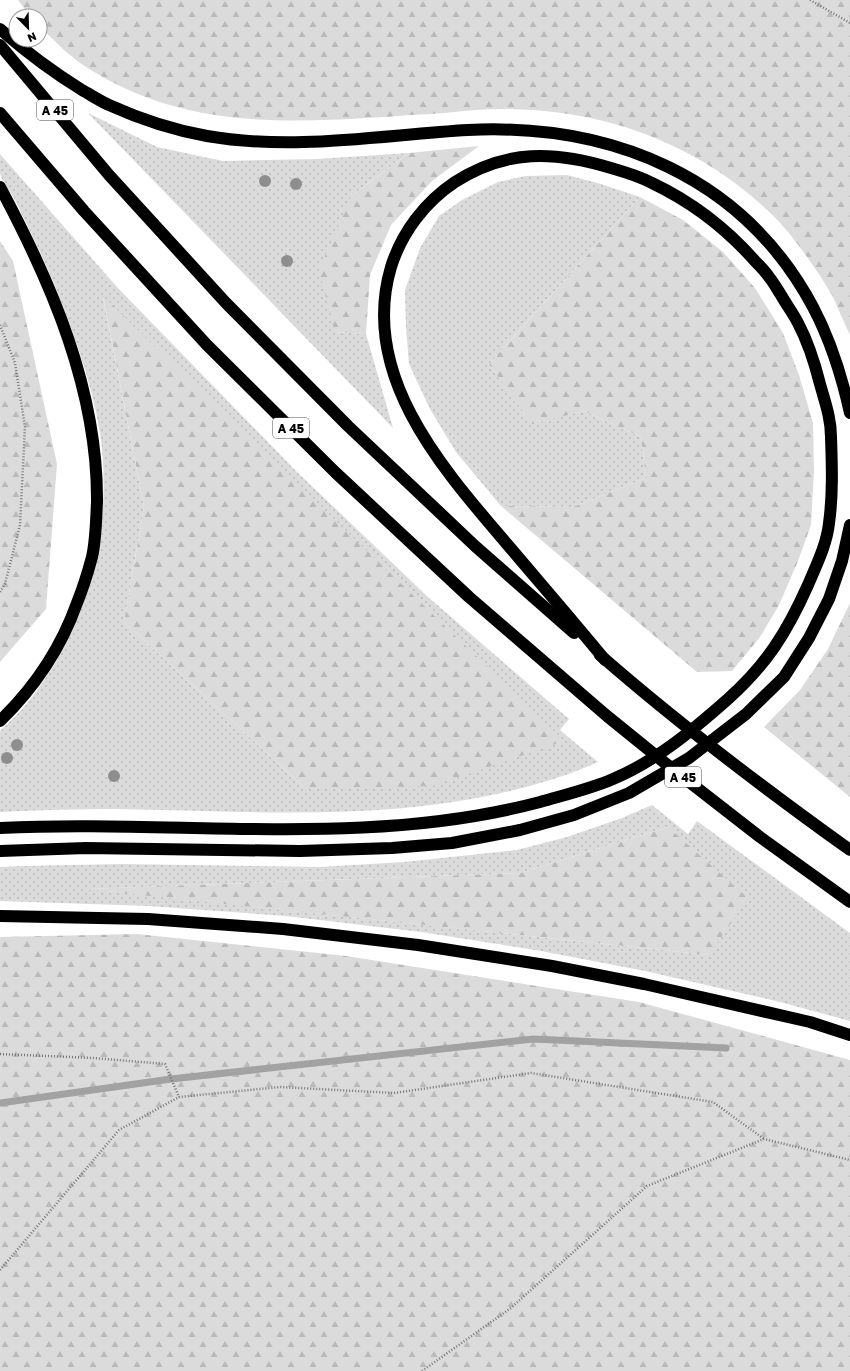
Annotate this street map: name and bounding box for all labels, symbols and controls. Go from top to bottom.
north arrow [8,8,48,48]
text: N [26,30,38,45]
road number: A 45 [37,100,73,120]
road number: A 45 [273,418,309,438]
road number: A 45 [665,767,701,787]

